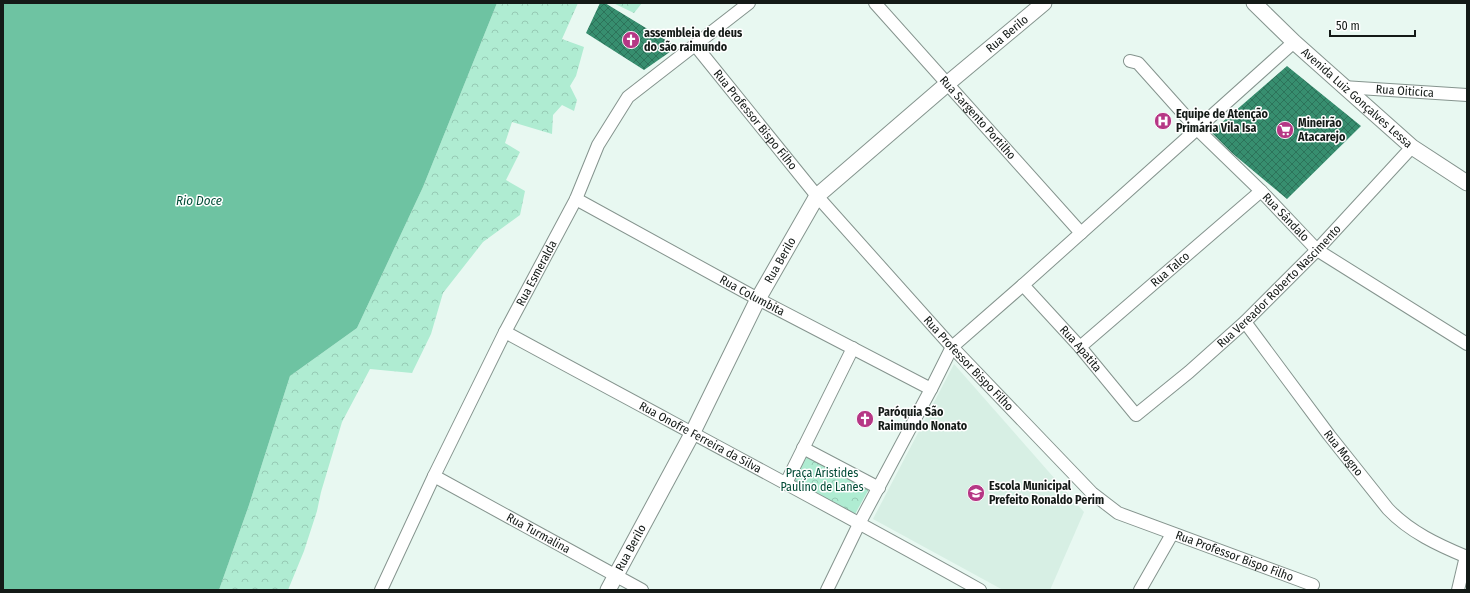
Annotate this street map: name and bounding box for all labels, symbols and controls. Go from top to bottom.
street label: Rua Berilo [983,12,1031,55]
scale bar [1330,12,1415,38]
text: 50 m [1336,19,1360,33]
place label: assembleia de deus do são raimundo [644,26,743,54]
church icon: assembleia de deus do são raimundo [621,30,641,50]
street label: Avenida Luiz Gonçalves Lessa [1299,45,1415,151]
street label: Rua Professor Bispo Filho [711,67,800,173]
street label: Rua Sargento Portilho [937,73,1019,162]
street label: Rua Oiticica [1375,82,1434,100]
place label: Equipe de Atenção Primária Vila Isa [1176,107,1269,135]
hospital icon: Equipe de Atenção Primária Vila Isa [1153,111,1173,131]
place label: Mineirão Atacarejo [1297,116,1346,144]
supermarket icon: Mineirão Atacarejo [1275,120,1295,140]
street label: Rua Sândalo [1260,190,1312,244]
water label: Rio Doce [176,193,222,208]
street label: Rua Vereador Roberto Nascimento [1214,222,1344,351]
street label: Rua Berilo [761,235,799,286]
street label: Rua Esmeralda [513,238,560,308]
street label: Rua Talco [1148,249,1192,290]
street label: Rua Columbita [717,272,787,319]
street label: Rua Professor Bispo Filho [921,313,1016,414]
street label: Rua Apatita [1057,323,1105,375]
street label: Rua Onofre Ferreira da Silva [637,399,764,476]
place label: Paróquia São Raimundo Nonato [878,405,968,433]
church icon: Paróquia São Raimundo Nonato [855,409,875,429]
street label: Rua Mogno [1321,427,1366,479]
park label: Praça Aristides Paulino de Lanes [780,466,864,494]
place label: Escola Municipal Prefeito Ronaldo Perim [989,479,1104,507]
school or university icon: Escola Municipal Prefeito Ronaldo Perim [966,483,986,503]
street label: Rua Turmalina [504,510,573,556]
street label: Rua Berilo [613,522,649,573]
street label: Rua Professor Bispo Filho [1174,528,1295,584]

